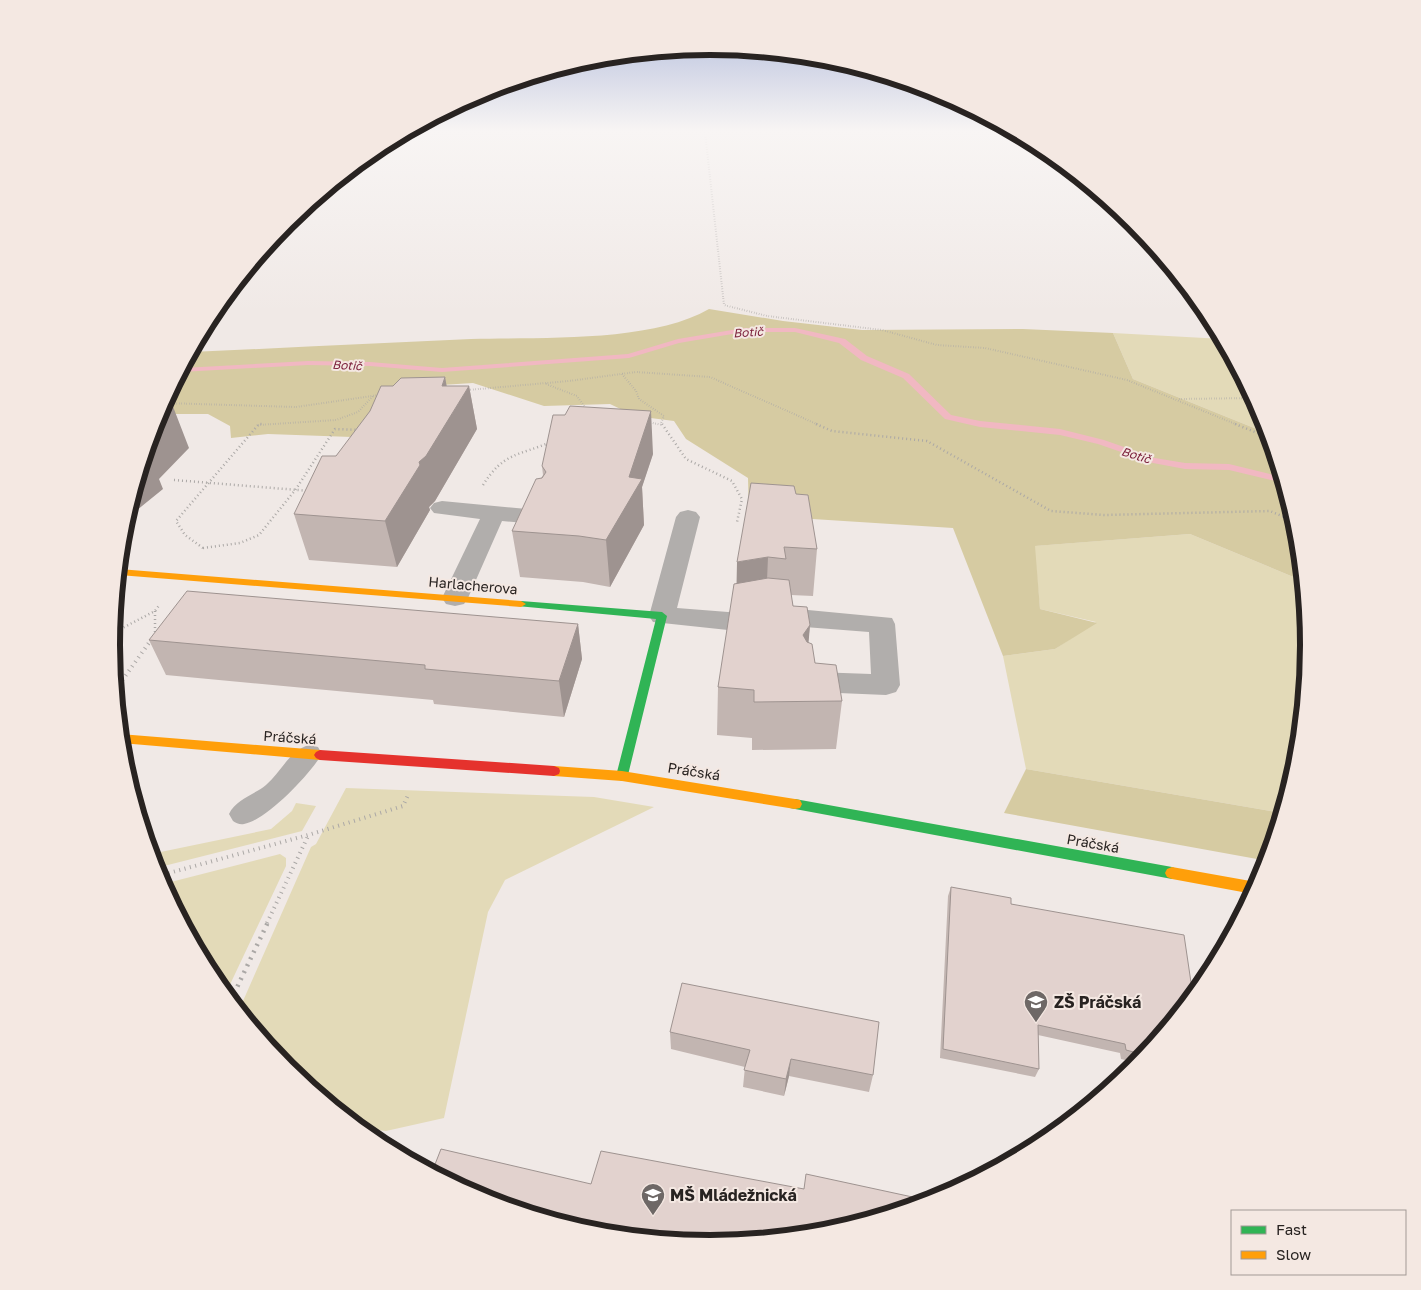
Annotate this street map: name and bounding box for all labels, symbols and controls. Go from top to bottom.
water label: Botič [733,323,765,341]
water label: Botič [332,357,364,373]
water label: Botič [1120,443,1154,467]
street label: Harlacherova [428,573,518,597]
street label: Práčská [263,727,317,747]
street label: Práčská [666,758,722,784]
street label: Práčská [1065,830,1121,856]
school or university icon: ZŠ Práčská [1023,989,1049,1023]
place label: ZŠ Práčská [1054,992,1141,1012]
school or university icon: MŠ Mládežnická [640,1182,666,1216]
place label: MŠ Mládežnická [670,1185,797,1205]
legend [1231,1210,1406,1275]
text: Fast [1276,1220,1307,1238]
text: Slow [1276,1245,1311,1263]

